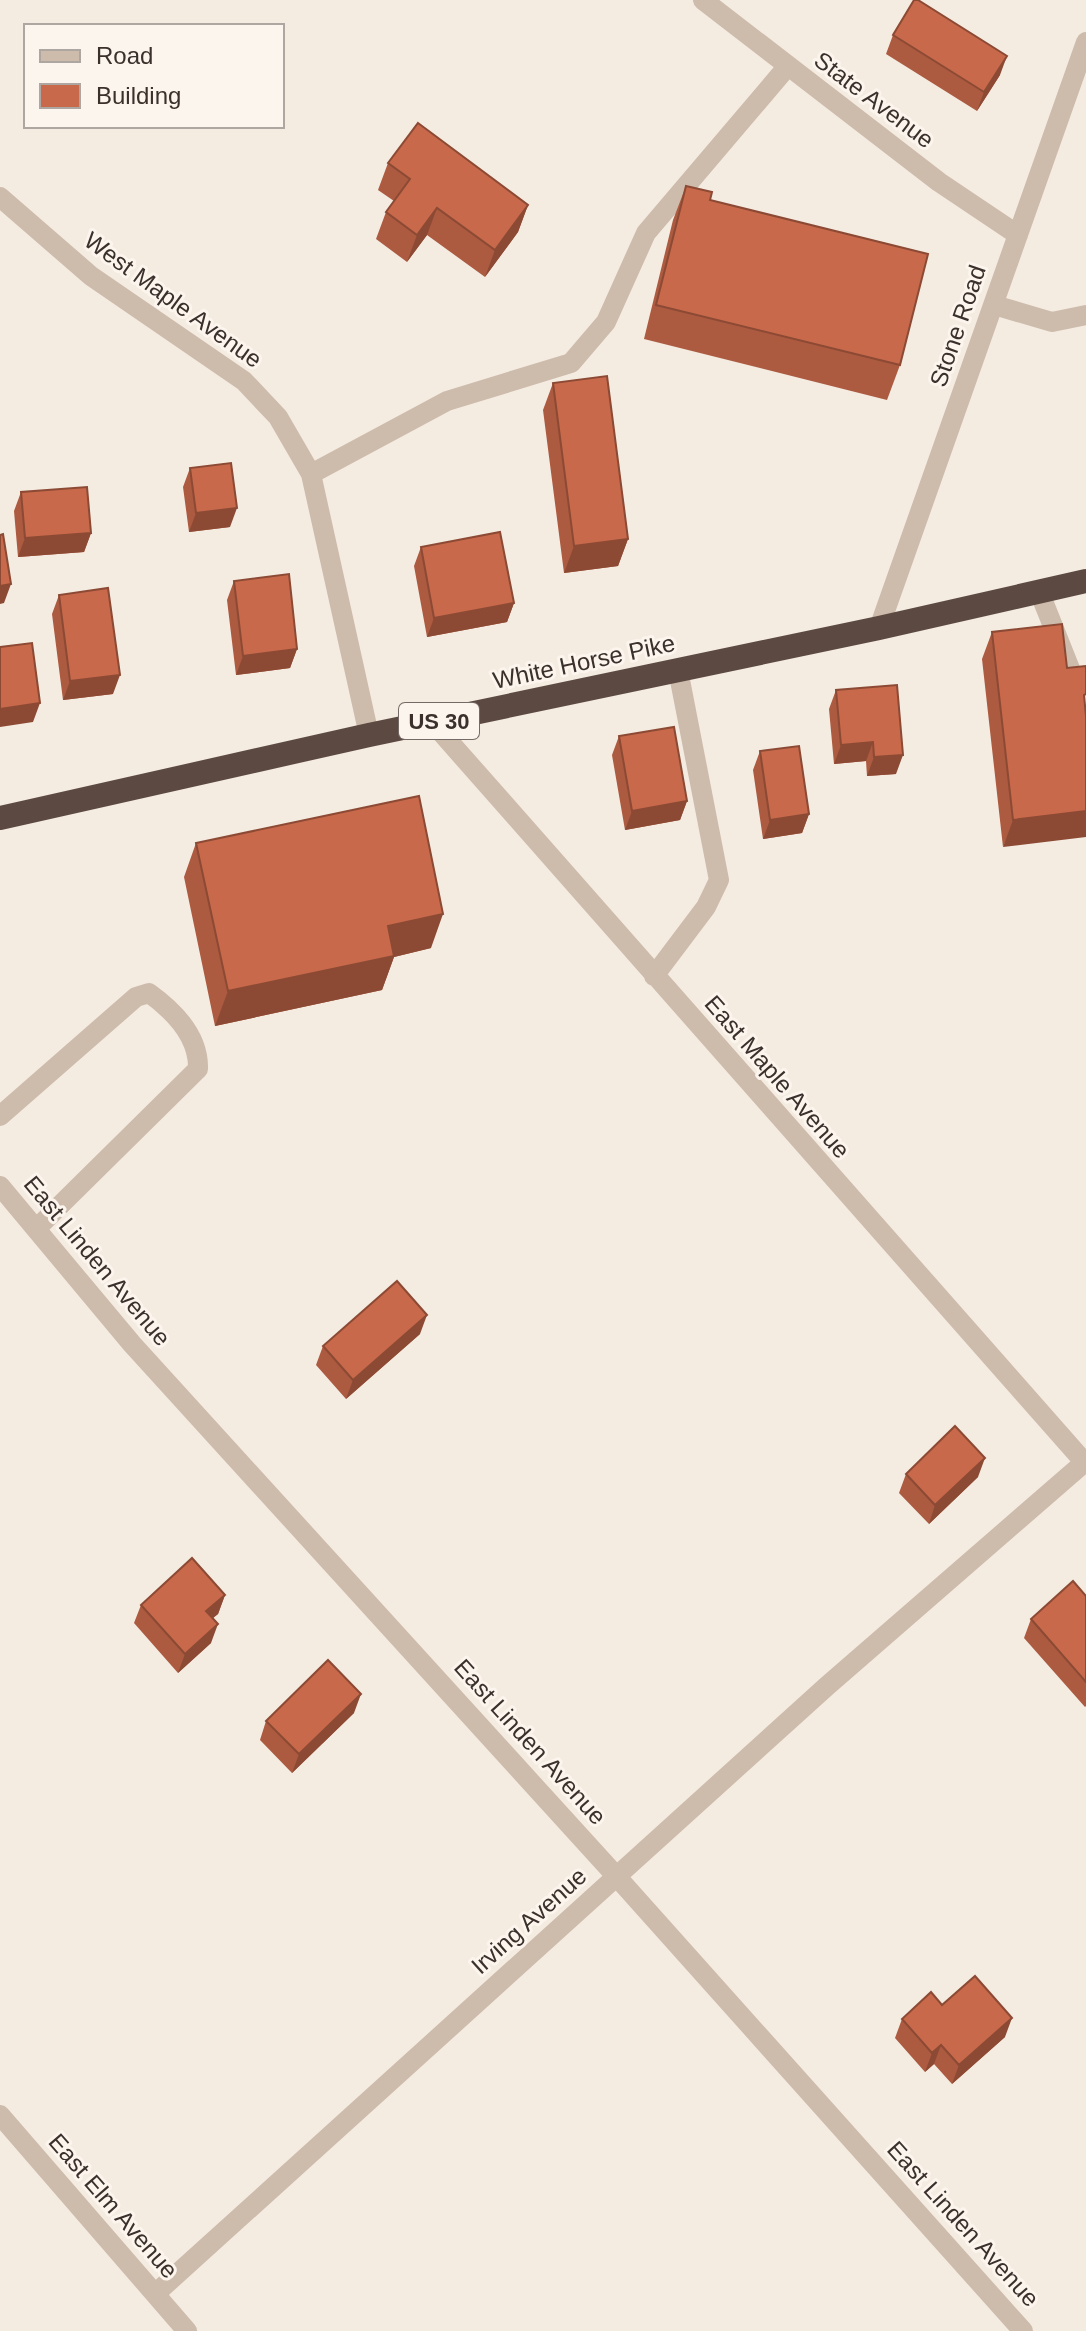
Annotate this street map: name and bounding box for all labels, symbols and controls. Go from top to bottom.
legend [24,24,284,128]
text: Road [96,42,153,69]
street label: State Avenue [809,46,939,153]
text: Building [96,82,181,109]
street label: West Maple Avenue [79,226,267,373]
street label: Stone Road [924,262,991,390]
street label: White Horse Pike [490,629,677,694]
road number: US 30 [399,703,479,739]
street label: East Maple Avenue [699,990,855,1163]
street label: East Linden Avenue [19,1170,176,1351]
street label: East Linden Avenue [449,1653,612,1830]
street label: Irving Avenue [466,1862,592,1979]
street label: East Elm Avenue [43,2128,183,2283]
street label: East Linden Avenue [882,2135,1045,2312]

